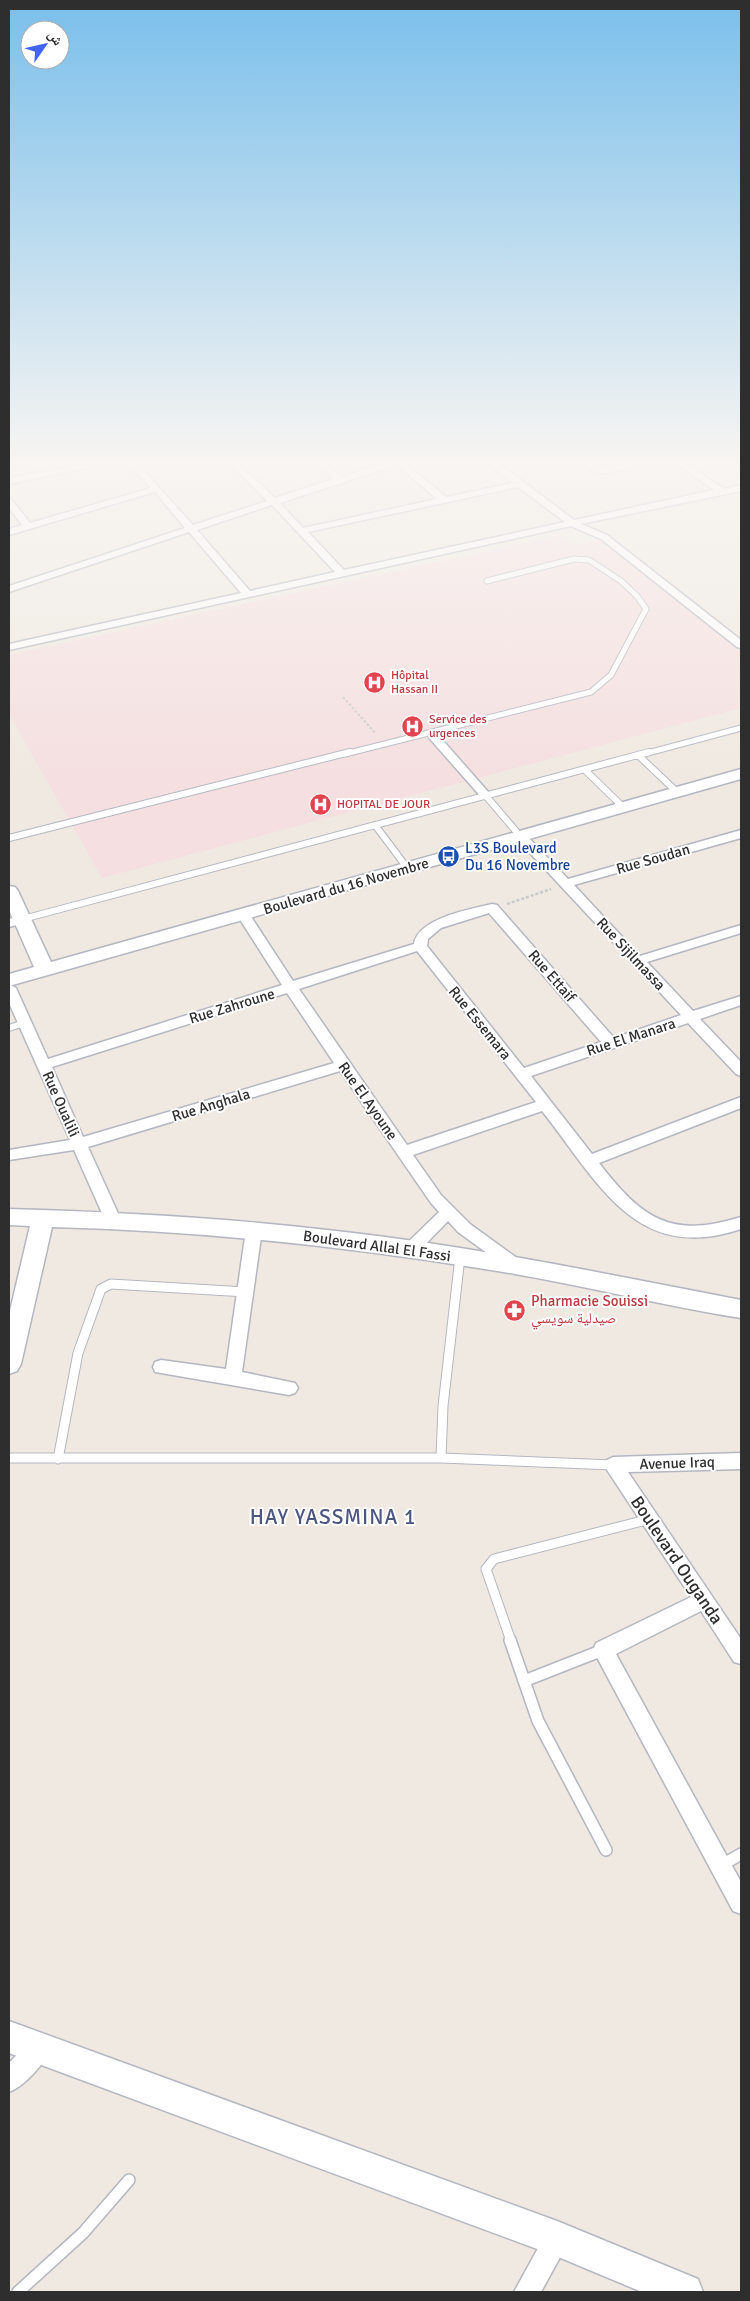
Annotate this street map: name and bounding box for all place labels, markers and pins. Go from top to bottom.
place label: Hôpital Hassan II [391,668,438,697]
hospital icon: Hôpital Hassan II [363,670,387,694]
place label: Service des urgences [429,712,487,741]
hospital icon: Service des urgences [401,714,425,738]
hospital icon: HOPITAL DE JOUR [309,792,333,816]
place label: HOPITAL DE JOUR [337,797,430,812]
place label: L3S Boulevard Du 16 Novembre [465,839,570,874]
bus stop icon: L3S Boulevard Du 16 Novembre [437,845,461,869]
place label: Pharmacie Souissi صيدلية سويسي [531,1292,648,1330]
pharmacy icon: Pharmacie Souissi صيدلية سويسي [503,1298,527,1322]

